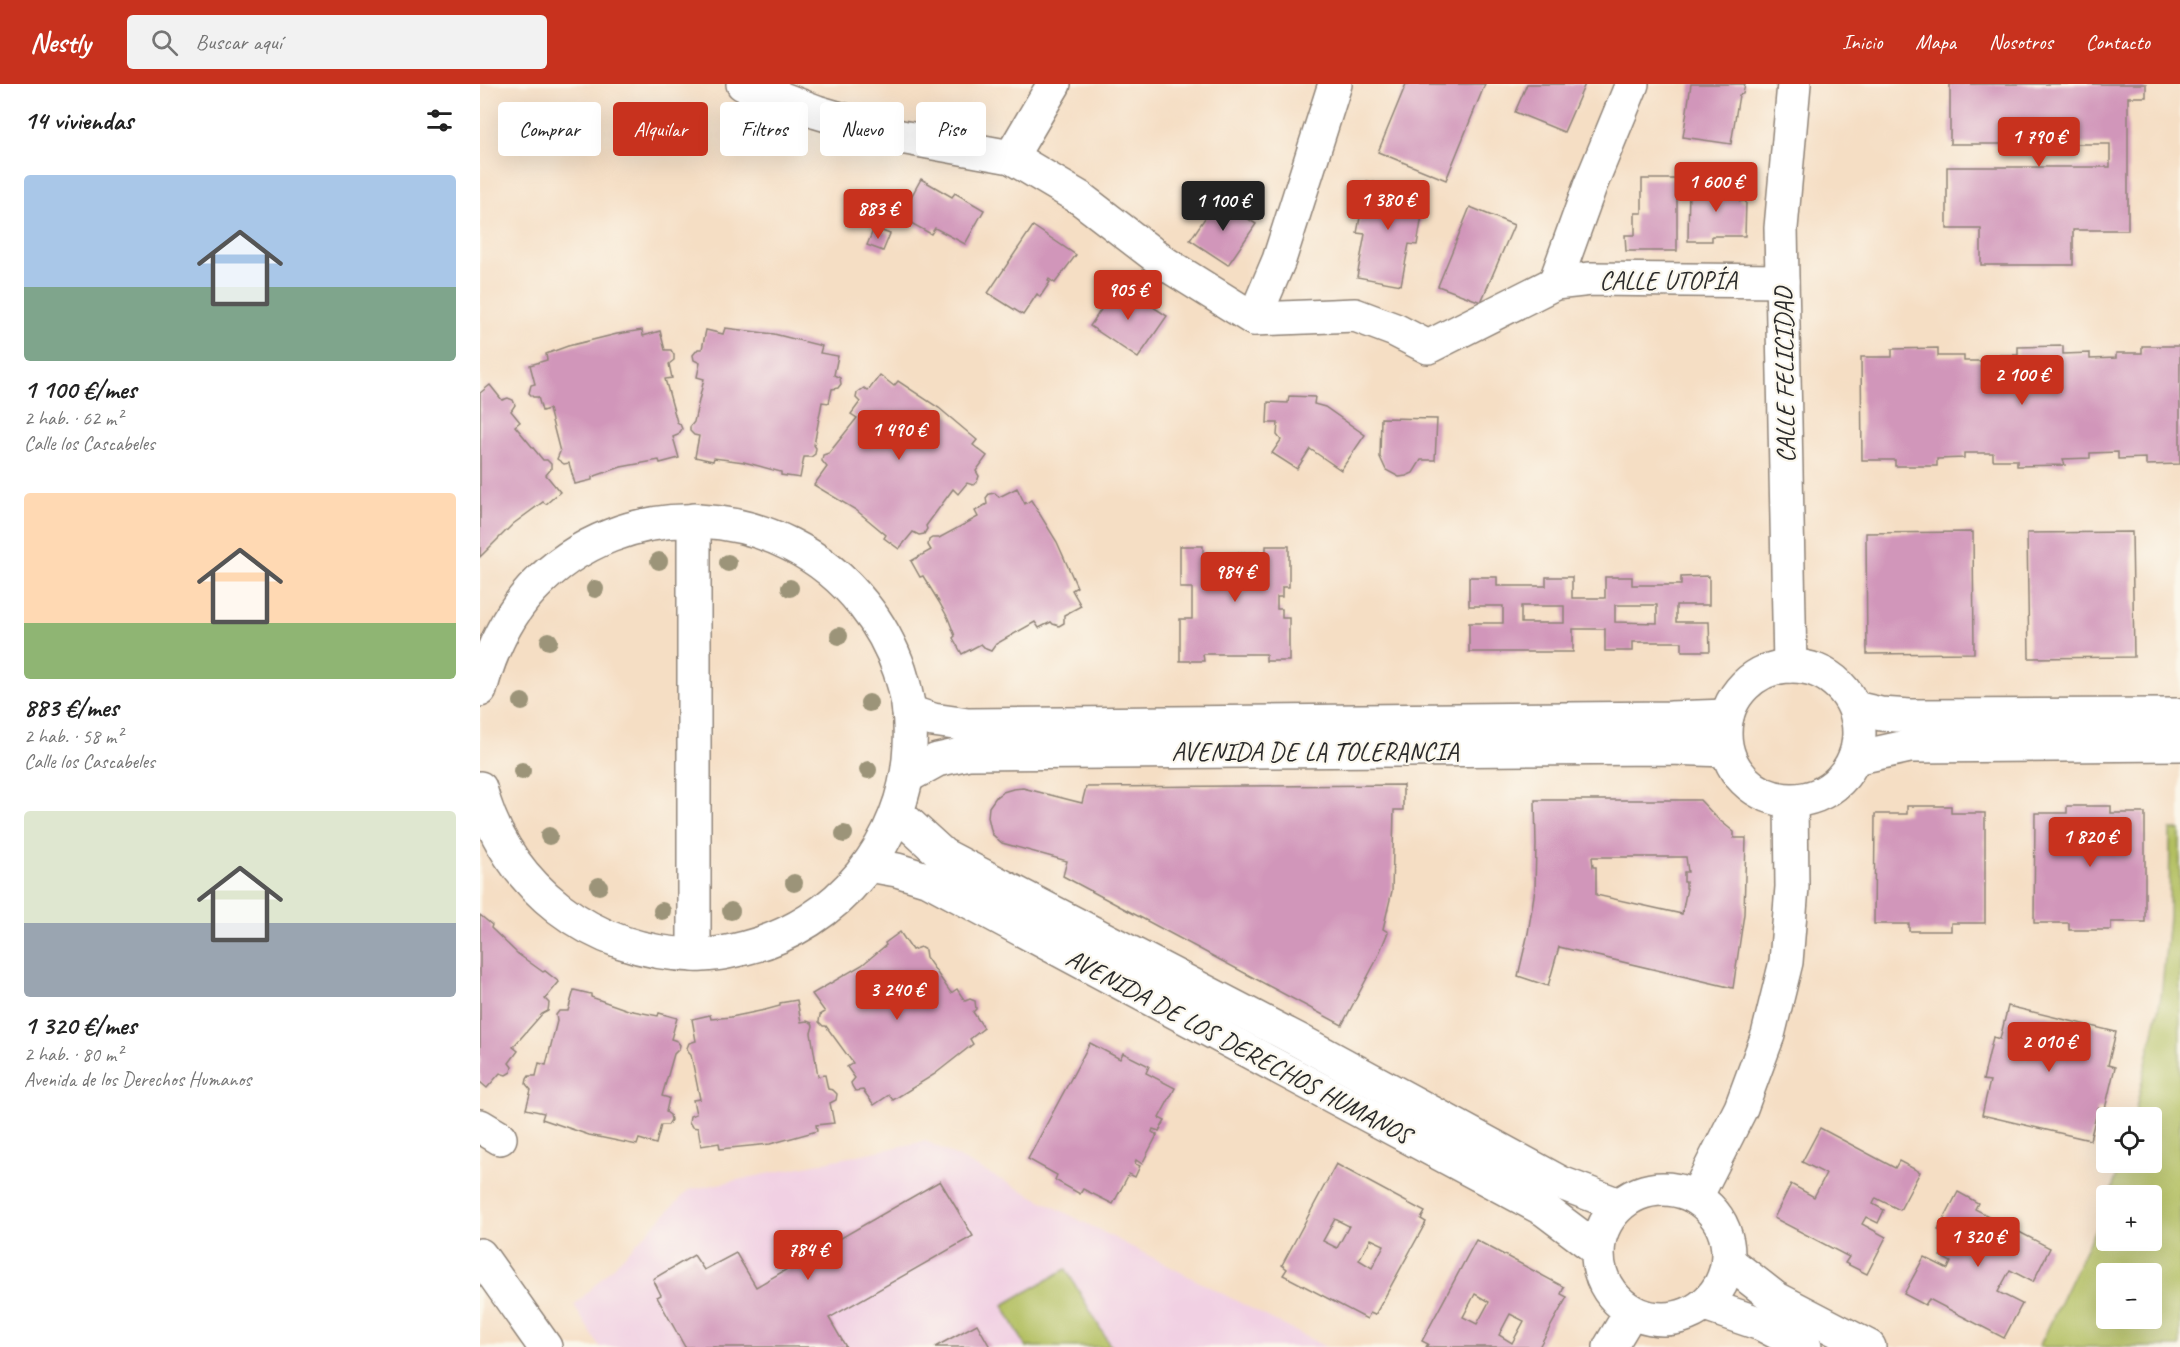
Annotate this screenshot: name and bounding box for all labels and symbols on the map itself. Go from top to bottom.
pin: 1 790 € [1984,117,2094,168]
pin: 1 600 € [1661,162,1771,213]
pin: 1 380 € [1333,180,1443,231]
pin: 1 100 € [1168,181,1278,232]
pin: 883 € [836,189,920,240]
street label: CALLE UTOPÍA [1599,264,1739,297]
pin: 905 € [1086,270,1170,321]
street label: CALLE FELICIDAD [1766,285,1803,463]
pin: 2 100 € [1967,355,2077,406]
pin: 1 490 € [844,410,954,461]
pin: 984 € [1193,552,1277,603]
street label: AVENIDA DE LA TOLERANCIA [1172,735,1459,768]
pin: 1 820 € [2035,817,2145,868]
street label: AVENIDA DE LOS DERECHOS HUMANOS [1061,941,1421,1154]
pin: 3 240 € [842,970,952,1021]
pin: 2 010 € [1994,1022,2104,1073]
pin: 1 320 € [1923,1217,2033,1268]
pin: 784 € [766,1230,850,1281]

